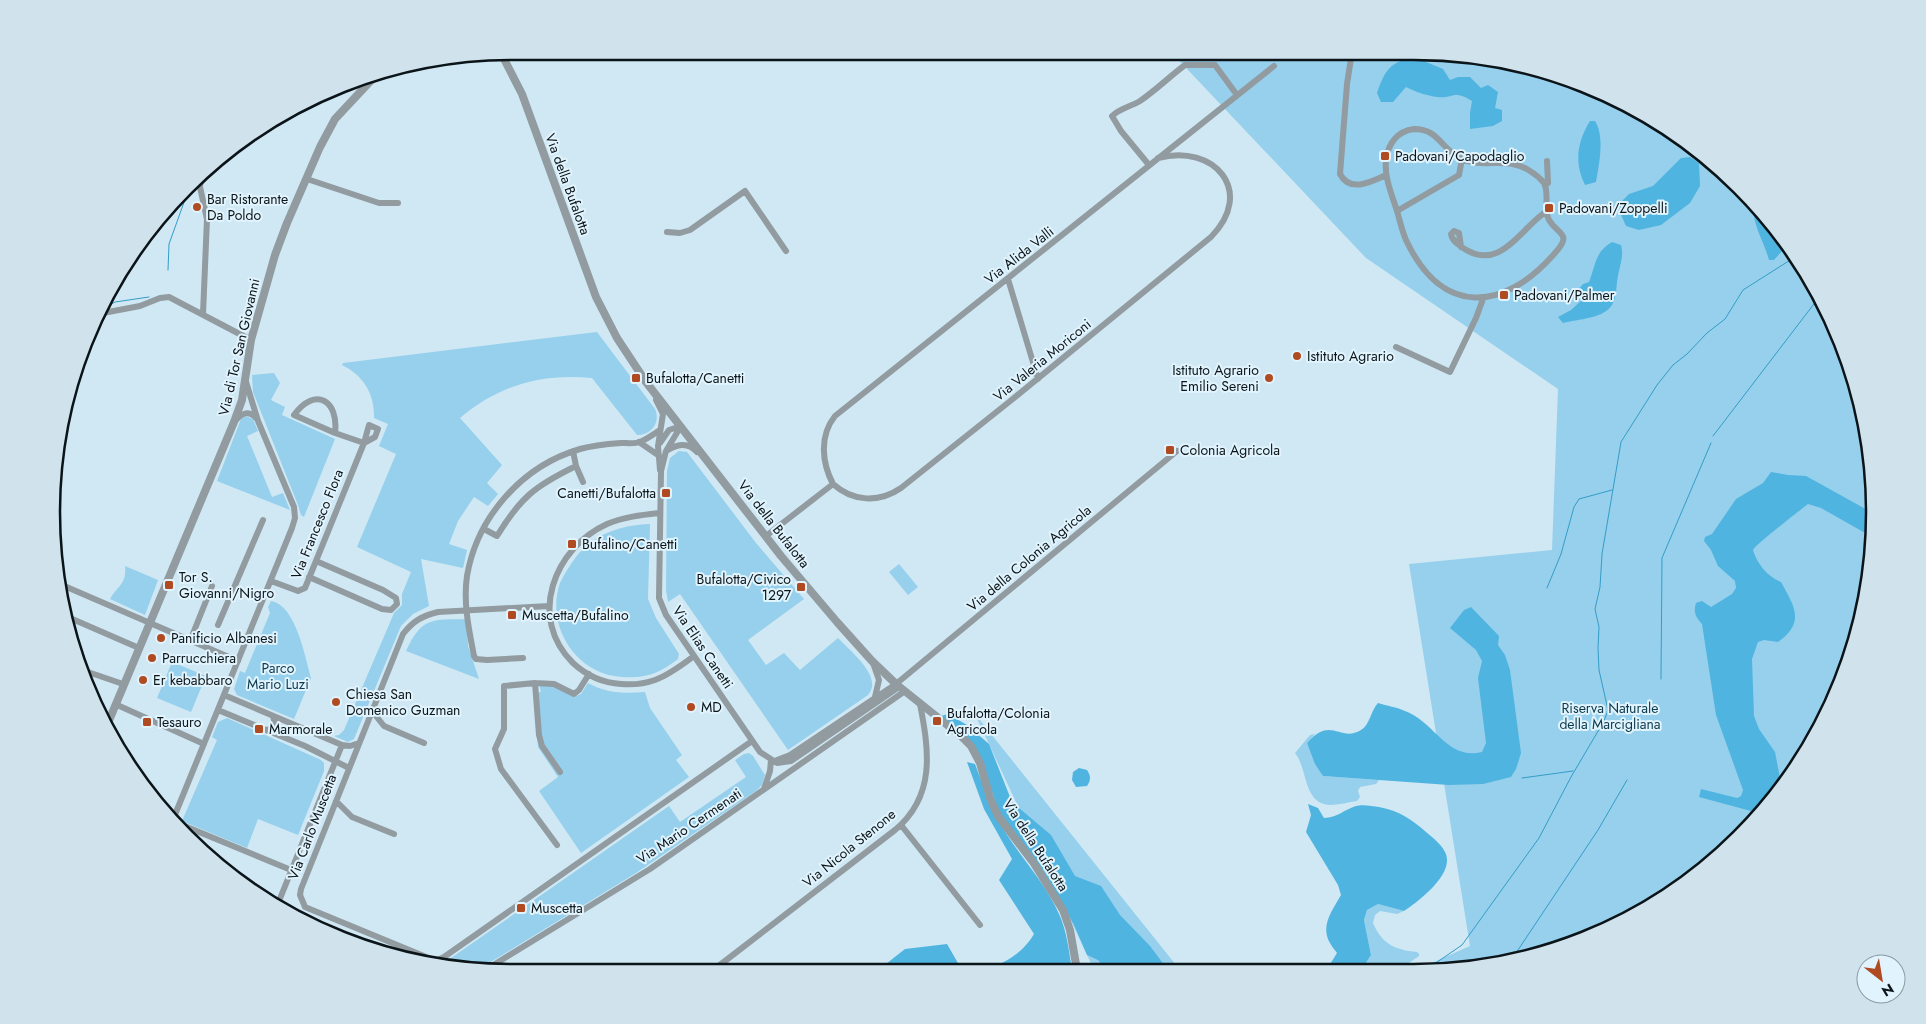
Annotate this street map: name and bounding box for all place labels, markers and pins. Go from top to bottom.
place label: Padovani/Capodaglio [1395,146,1525,166]
marker: Padovani/Capodaglio [1379,150,1391,162]
place label: Bar Ristorante Da Poldo [207,189,288,225]
place label: Padovani/Zoppelli [1559,198,1668,218]
marker: Bar Ristorante Da Poldo [191,201,203,213]
marker: Padovani/Zoppelli [1543,202,1555,214]
place label: Padovani/Palmer [1514,285,1615,305]
marker: Padovani/Palmer [1498,289,1510,301]
place label: Istituto Agrario [1307,346,1394,366]
marker: Istituto Agrario [1291,350,1303,362]
place label: Istituto Agrario Emilio Sereni [1172,360,1259,396]
place label: Bufalotta/Canetti [646,368,744,388]
marker: Bufalotta/Canetti [630,372,642,384]
marker: Istituto Agrario Emilio Sereni [1263,372,1275,384]
place label: Colonia Agricola [1180,440,1280,460]
marker: Colonia Agricola [1164,444,1176,456]
place label: Canetti/Bufalotta [557,483,656,503]
marker: Canetti/Bufalotta [660,487,672,499]
place label: Bufalino/Canetti [582,534,677,554]
marker: Bufalino/Canetti [566,538,578,550]
place label: Tor S. Giovanni/Nigro [179,567,274,603]
place label: Bufalotta/Civico 1297 [696,569,792,605]
marker: Tor S. Giovanni/Nigro [163,579,175,591]
marker: Bufalotta/Civico 1297 [795,581,807,593]
place label: Muscetta/Bufalino [522,605,629,625]
marker: Muscetta/Bufalino [506,609,518,621]
place label: Panificio Albanesi [171,628,277,648]
marker: Panificio Albanesi [155,632,167,644]
place label: Parrucchiera [162,648,236,668]
marker: Parrucchiera [146,652,158,664]
place label: Er kebabbaro [153,670,233,690]
marker: Er kebabbaro [137,674,149,686]
place label: Chiesa San Domenico Guzman [346,684,460,720]
marker: Chiesa San Domenico Guzman [330,696,342,708]
place label: MD [701,697,722,717]
marker: MD [685,701,697,713]
place label: Bufalotta/Colonia Agricola [947,703,1050,739]
place label: Tesauro [157,712,202,732]
marker: Bufalotta/Colonia Agricola [931,715,943,727]
marker: Tesauro [141,716,153,728]
place label: Marmorale [269,719,332,739]
marker: Marmorale [253,723,265,735]
place label: Muscetta [531,898,583,918]
marker: Muscetta [515,902,527,914]

